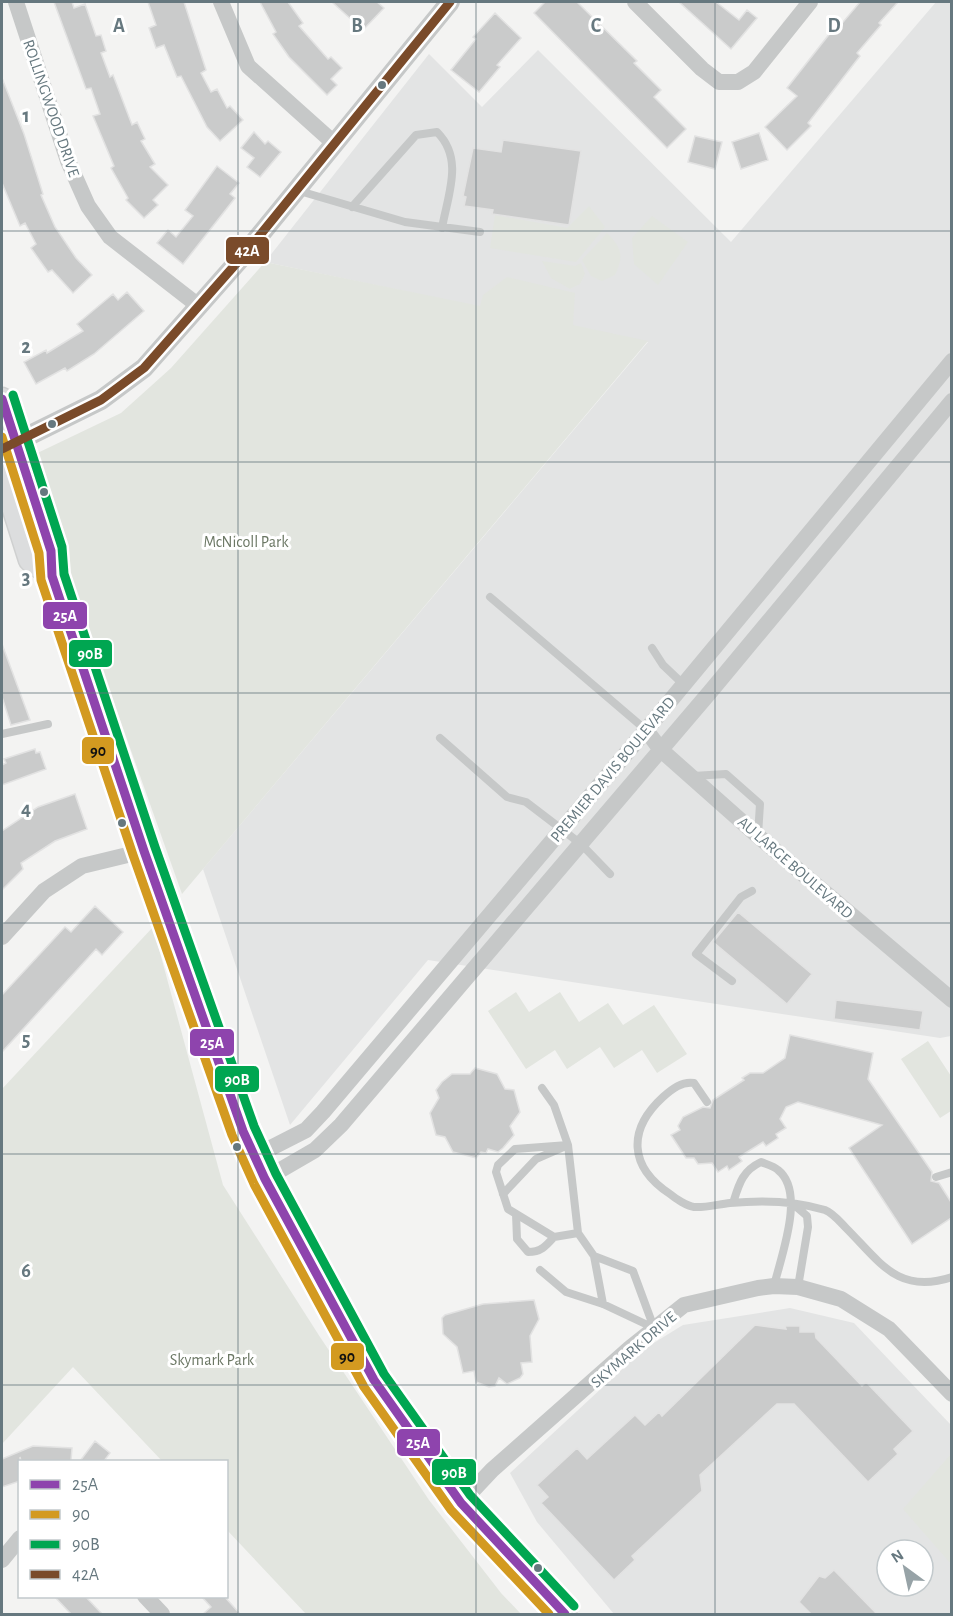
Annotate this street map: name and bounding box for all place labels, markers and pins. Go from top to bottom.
unlabelled marker [376,79,388,91]
unlabelled marker [46,418,58,430]
unlabelled marker [38,486,50,498]
unlabelled marker [116,817,128,829]
unlabelled marker [231,1141,243,1153]
unlabelled marker [532,1562,544,1574]

